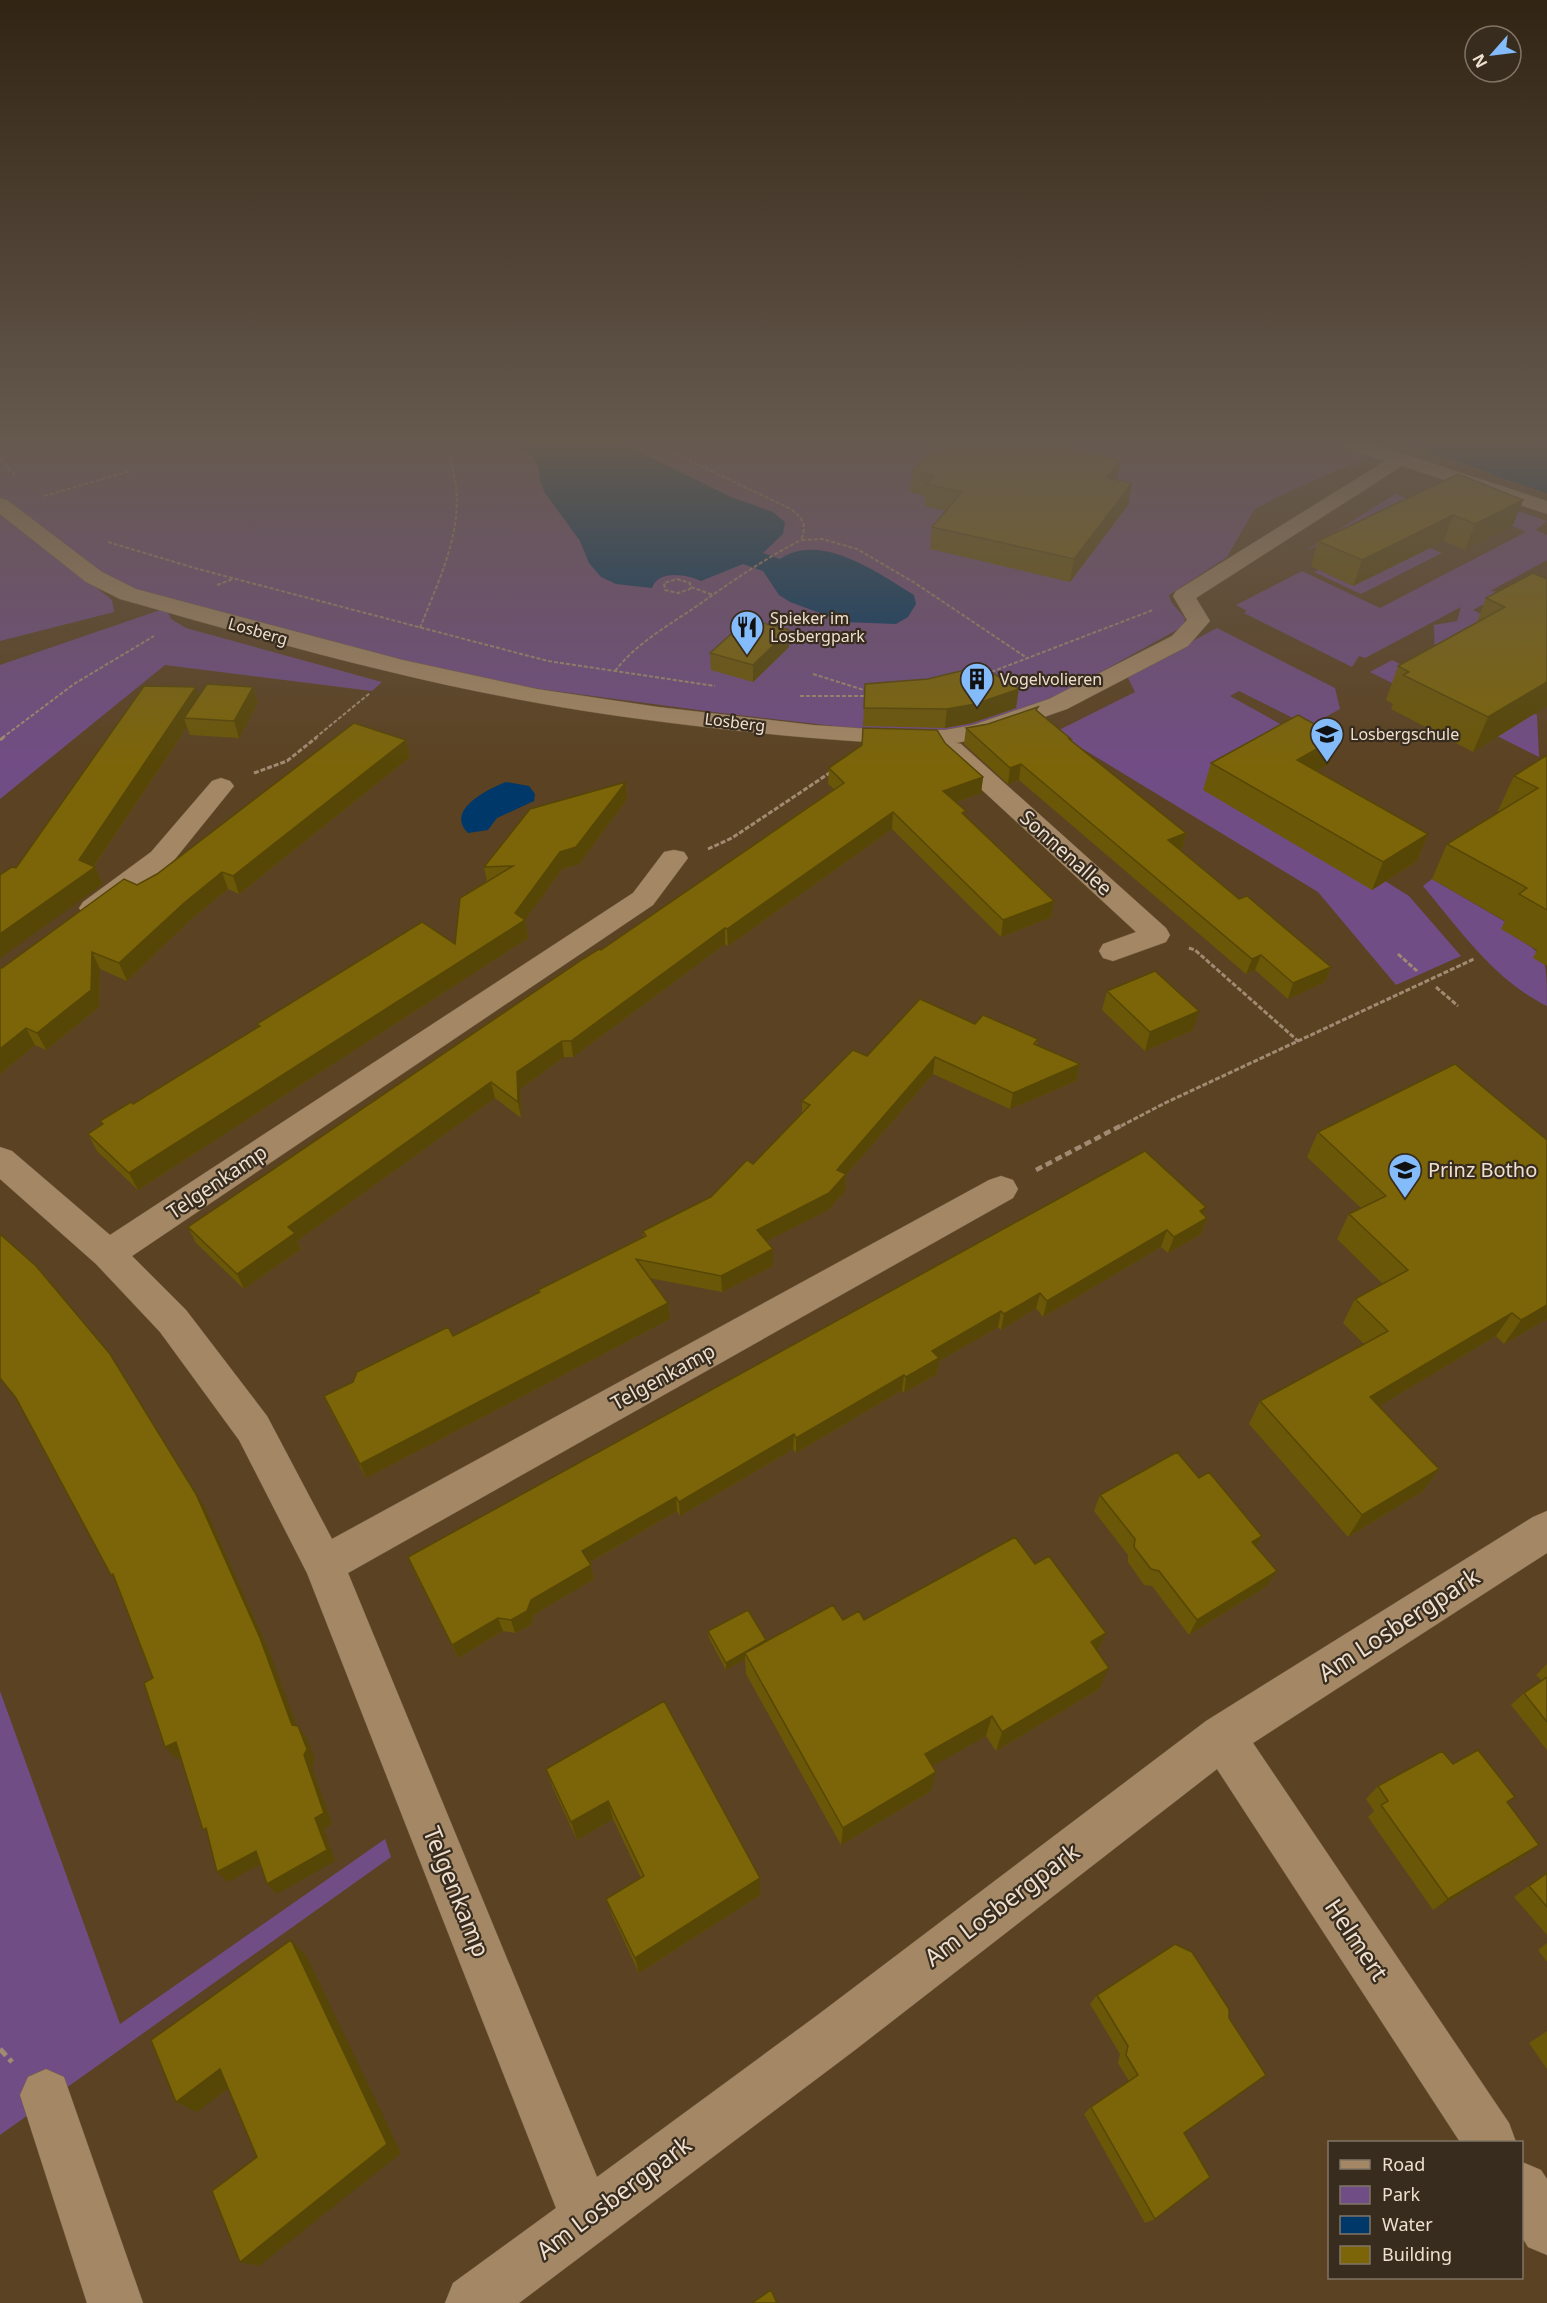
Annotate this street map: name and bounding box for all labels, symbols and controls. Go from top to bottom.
north arrow [1463,24,1523,84]
text: N [1467,50,1493,72]
place label: Spieker im Losbergpark [770,607,865,647]
restaurant icon: Spieker im Losbergpark [729,609,765,656]
street label: Losberg [226,612,290,650]
building icon: Vogelvolieren [959,661,995,708]
place label: Vogelvolieren [1000,668,1102,690]
street label: Losberg [703,707,767,737]
school or university icon: Losbergschule [1309,716,1345,763]
place label: Losbergschule [1350,723,1459,745]
street label: Sonnenallee [1014,804,1118,901]
street label: Telgenkamp [162,1138,272,1225]
school or university icon: Prinz Botho [1387,1152,1423,1199]
place label: Prinz Botho [1428,1156,1537,1183]
street label: Telgenkamp [606,1337,720,1416]
street label: Am Losbergpark [1311,1559,1485,1688]
street label: Telgenkamp [416,1821,499,1962]
street label: Am Losbergpark [917,1834,1086,1973]
street label: Helmert [1318,1892,1397,1987]
street label: Am Losbergpark [529,2127,698,2266]
legend [1328,2141,1523,2279]
text: Road [1382,2152,1425,2176]
text: Park [1382,2182,1420,2206]
text: Water [1382,2212,1433,2236]
text: Building [1382,2242,1452,2266]

